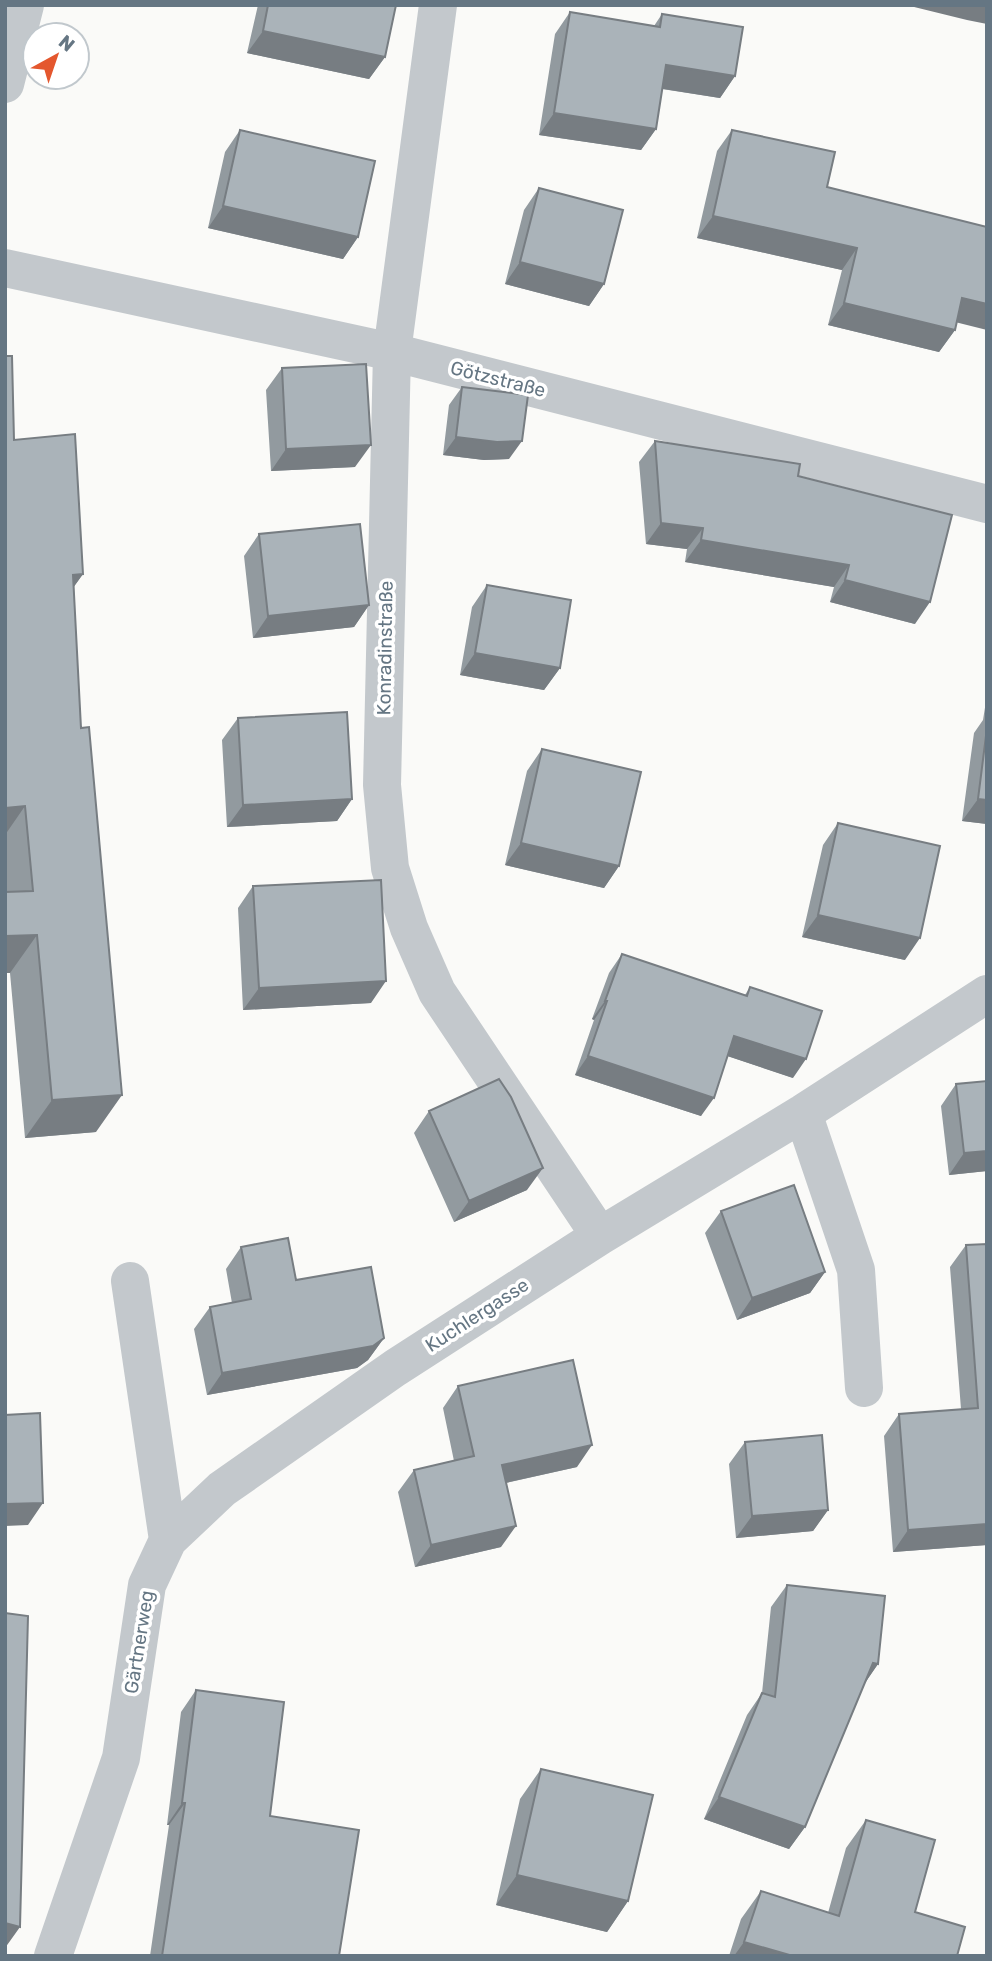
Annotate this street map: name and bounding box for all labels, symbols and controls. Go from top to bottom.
north arrow [21,21,91,91]
text: N [54,30,79,57]
street label: Götzstraße [448,356,548,402]
street label: Konradinstraße [372,580,398,716]
street label: Kuchlergasse [421,1273,533,1357]
street label: Gärtnerweg [119,1589,159,1695]

